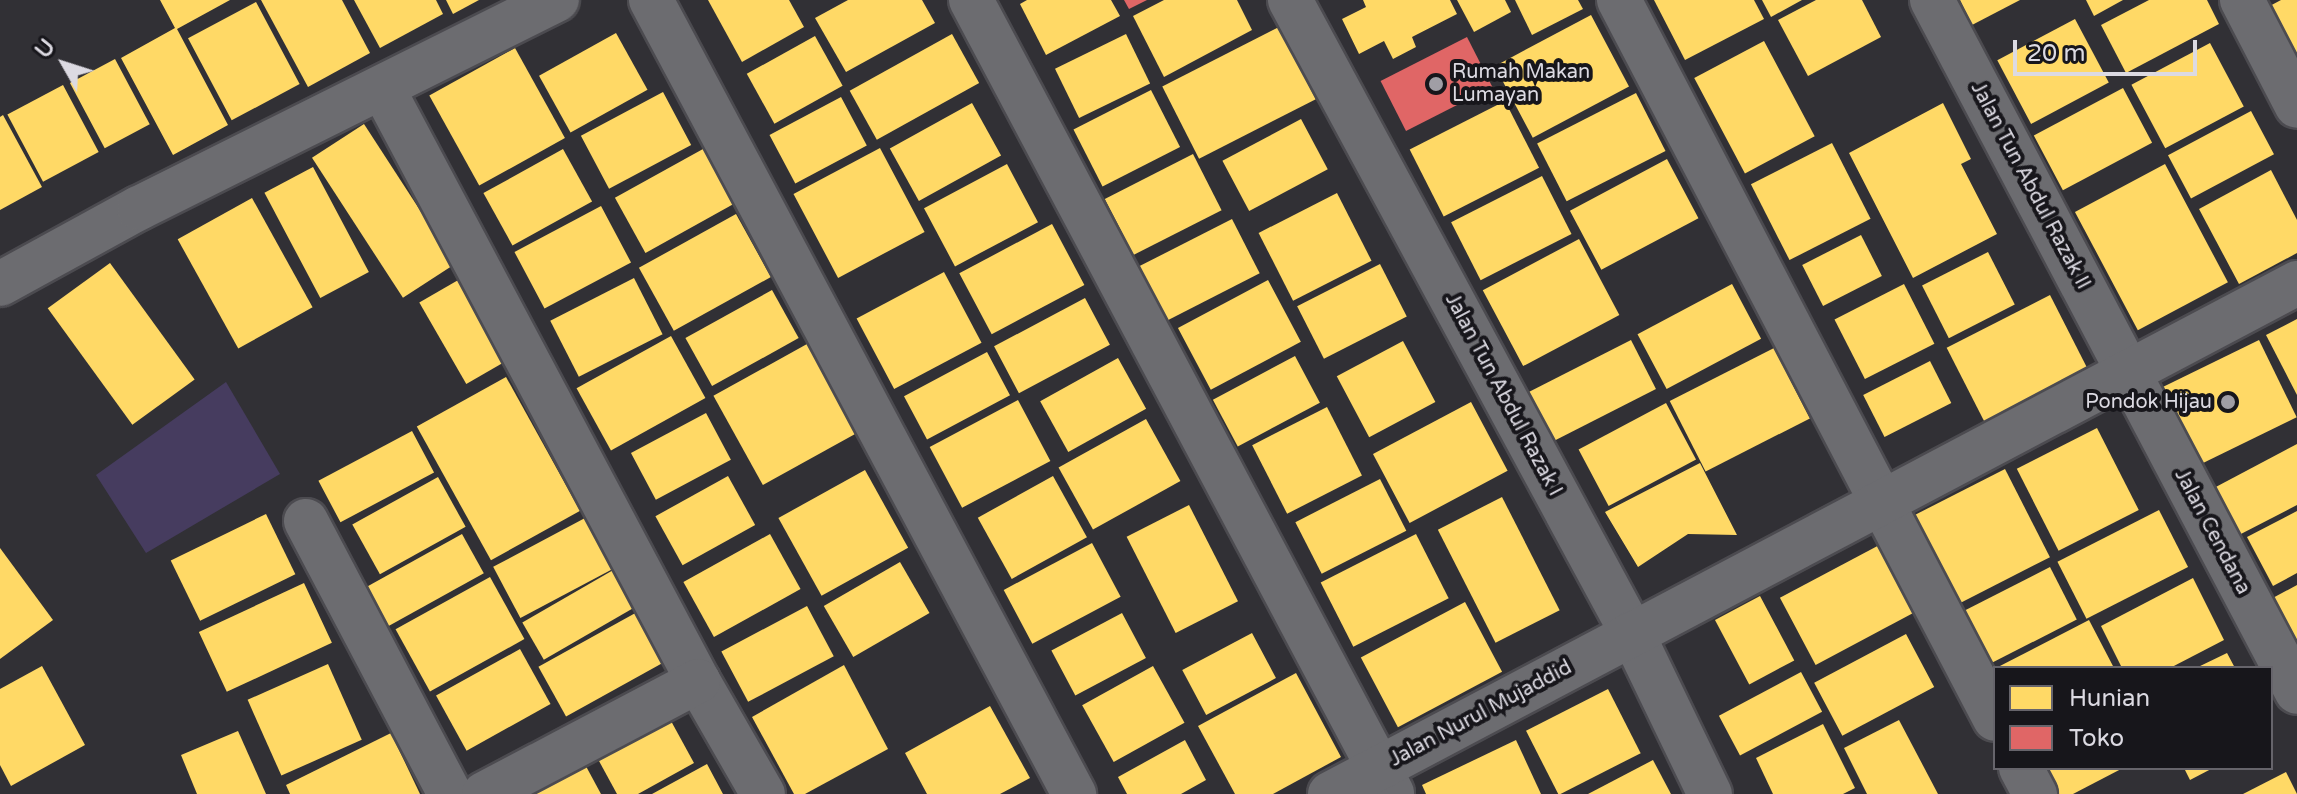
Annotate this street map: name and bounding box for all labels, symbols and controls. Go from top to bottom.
north arrow [24,24,104,104]
scale bar [2017,24,2201,74]
text: U [30,34,61,64]
text: 20 m [2027,39,2085,68]
place label: Rumah Makan Lumayan [1452,60,1590,107]
marker: Rumah Makan Lumayan [1427,75,1445,93]
street label: Jalan Tun Abdul Razak II [1965,78,2095,294]
street label: Jalan Tun Abdul Razak I [1439,290,1567,500]
place label: Pondok Hijau [2085,390,2212,414]
marker: Pondok Hijau [2219,393,2237,411]
street label: Jalan Cendana [2169,465,2255,599]
street label: Jalan Nurul Mujaddid [1386,656,1576,772]
legend [1993,666,2273,770]
text: Hunian [2069,684,2150,713]
text: Toko [2069,724,2124,753]

